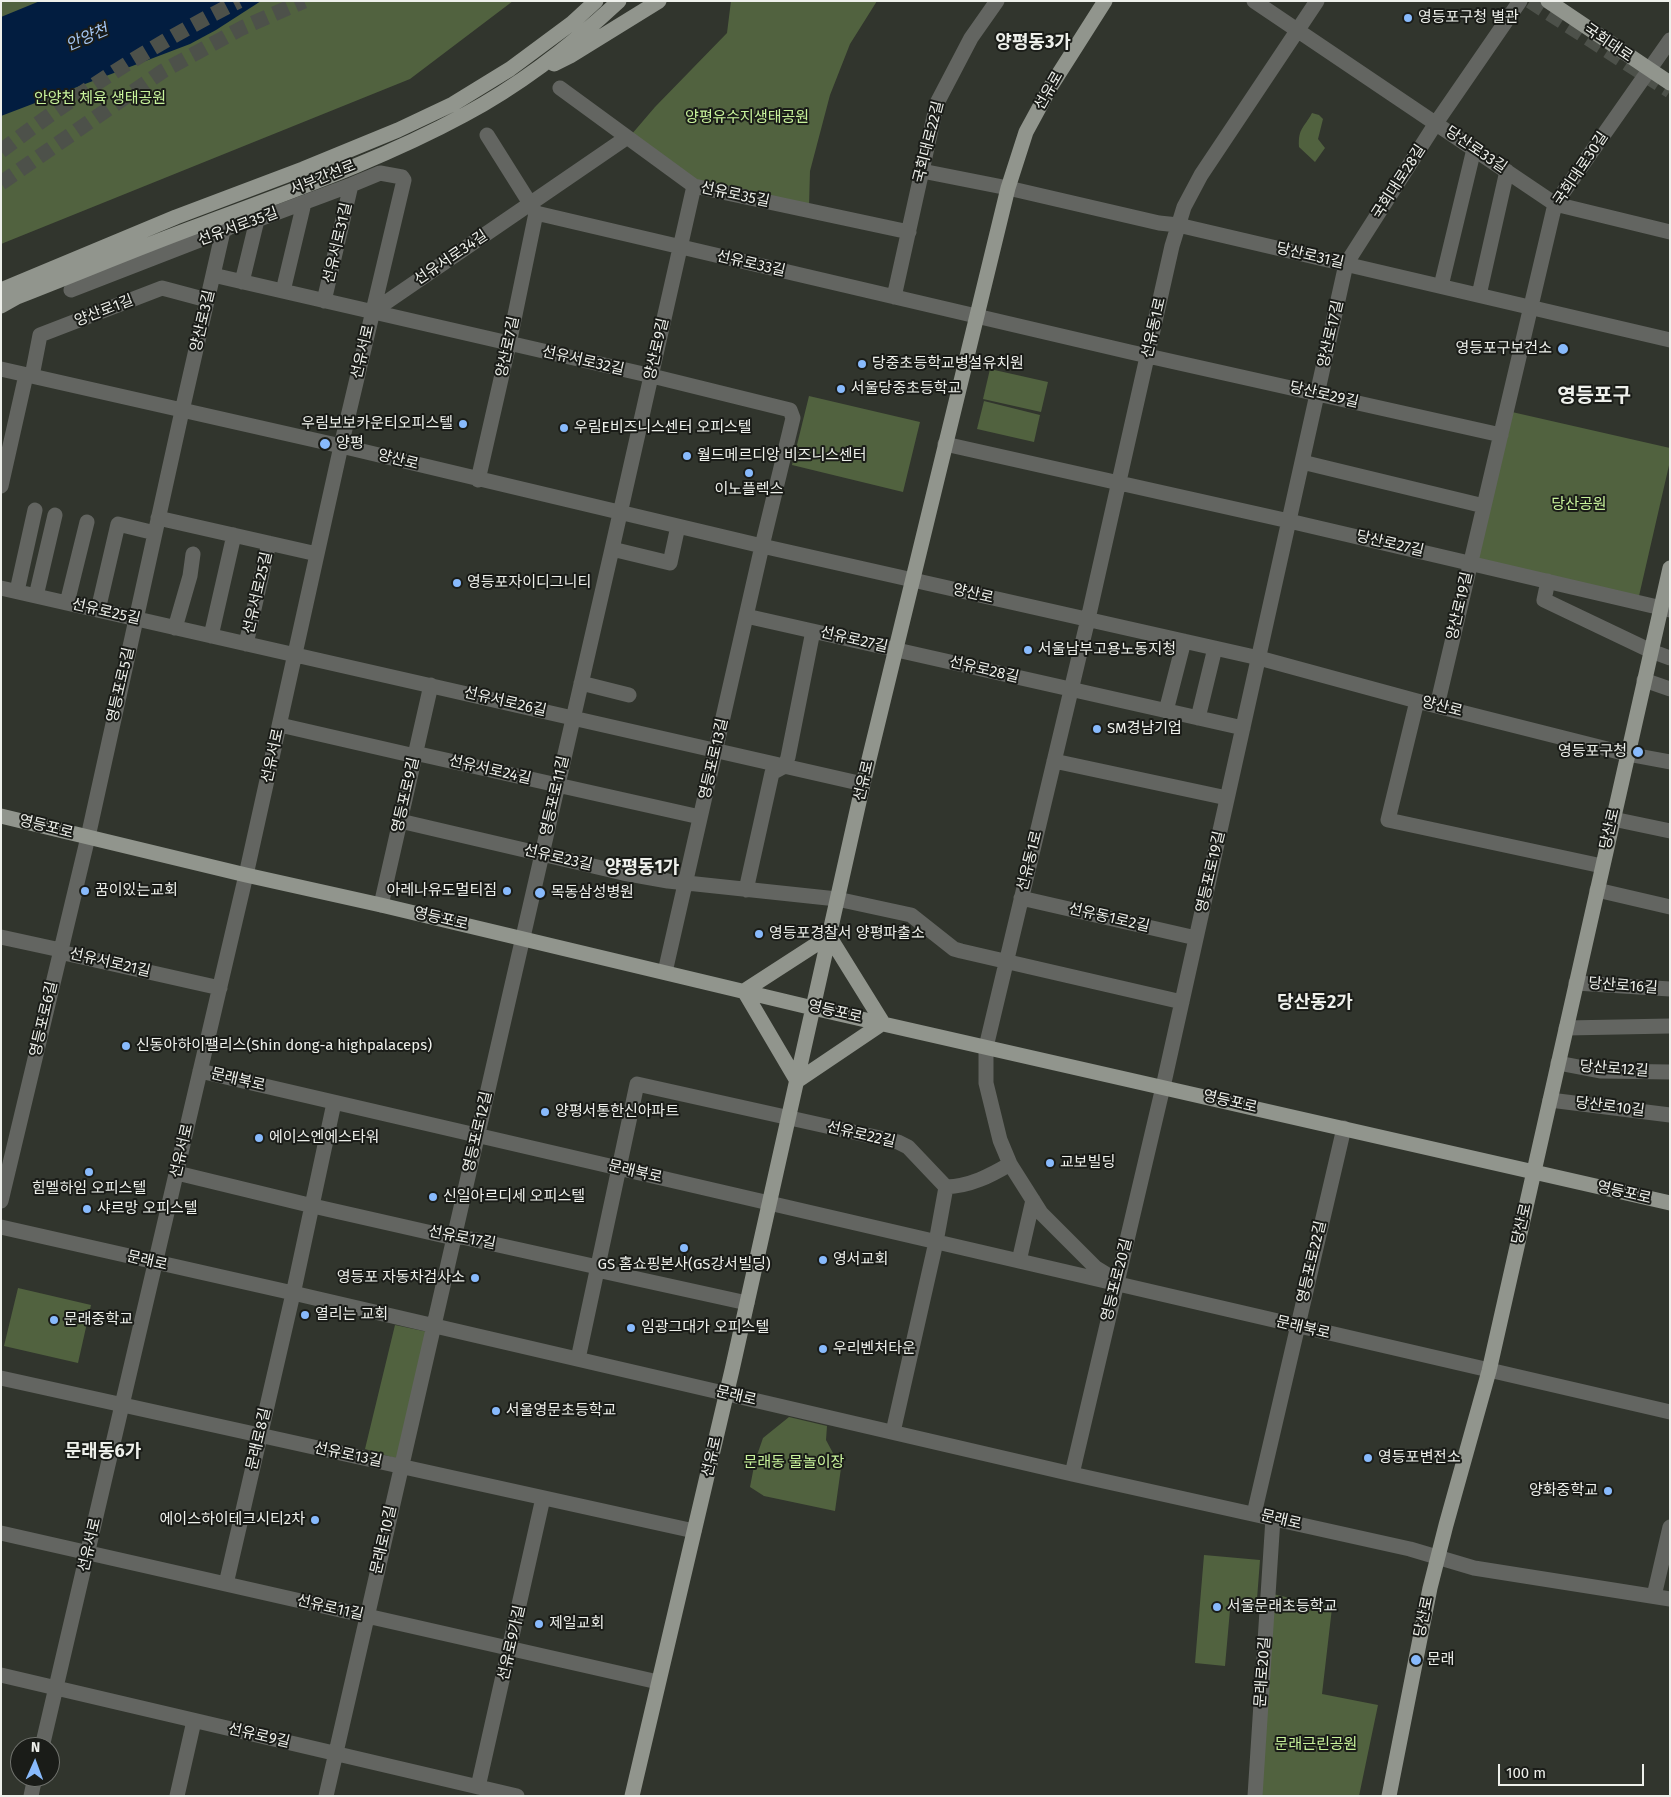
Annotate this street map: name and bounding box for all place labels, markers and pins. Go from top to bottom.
place label: 영등포구청 별관 [1418,9,1519,27]
marker: 영등포구청 별관 [1402,12,1414,24]
place label: 영등포구보건소 [1455,340,1552,358]
marker: 영등포구보건소 [1556,342,1570,356]
place label: 당중초등학교병설유치원 [872,355,1024,373]
marker: 당중초등학교병설유치원 [856,358,868,370]
place label: 서울당중초등학교 [851,380,961,398]
marker: 서울당중초등학교 [835,383,847,395]
place label: 우림보보카운티오피스텔 [301,415,453,433]
marker: 우림보보카운티오피스텔 [457,418,469,430]
place label: 우림E비즈니스센터 오피스텔 [574,419,752,437]
marker: 우림E비즈니스센터 오피스텔 [558,422,570,434]
place label: 양평 [336,435,364,453]
marker: 양평 [318,437,332,451]
place label: 월드메르디앙 비즈니스센터 [697,447,867,465]
marker: 월드메르디앙 비즈니스센터 [681,450,693,462]
marker: 이노플렉스 [743,467,755,479]
place label: 이노플렉스 [715,481,783,499]
place label: 영등포자이디그니티 [467,574,591,592]
marker: 영등포자이디그니티 [451,577,463,589]
place label: 서울남부고용노동지청 [1038,641,1176,659]
marker: 서울남부고용노동지청 [1022,644,1034,656]
place label: SM경남기업 [1107,720,1182,738]
marker: SM경남기업 [1091,723,1103,735]
place label: 영등포구청 [1558,743,1627,761]
marker: 영등포구청 [1631,745,1645,759]
place label: 꿈이있는교회 [95,882,178,900]
place label: 아레나유도멀티짐 [387,882,497,900]
place label: 목동삼성병원 [551,884,634,902]
marker: 꿈이있는교회 [79,885,91,897]
marker: 아레나유도멀티짐 [501,885,513,897]
marker: 목동삼성병원 [533,886,547,900]
place label: 영등포경찰서 양평파출소 [769,925,925,943]
marker: 영등포경찰서 양평파출소 [753,928,765,940]
place label: 신동아하이팰리스(Shin dong-a highpalaceps) [136,1037,432,1055]
marker: 신동아하이팰리스(Shin dong-a highpalaceps) [120,1040,132,1052]
place label: 양평서통한신아파트 [555,1103,679,1121]
marker: 양평서통한신아파트 [539,1106,551,1118]
place label: 에이스엔에스타워 [269,1129,379,1147]
marker: 에이스엔에스타워 [253,1132,265,1144]
place label: 교보빌딩 [1060,1154,1115,1172]
marker: 교보빌딩 [1044,1157,1056,1169]
marker: 힘멜하임 오피스텔 [83,1166,95,1178]
place label: 힘멜하임 오피스텔 [32,1180,146,1198]
place label: 신일아르디세 오피스텔 [443,1188,585,1206]
marker: 신일아르디세 오피스텔 [427,1191,439,1203]
place label: 샤르망 오피스텔 [97,1200,198,1218]
marker: 샤르망 오피스텔 [81,1203,93,1215]
marker: GS 홈쇼핑본사(GS강서빌딩) [678,1242,690,1254]
place label: 영서교회 [833,1251,888,1269]
marker: 영서교회 [817,1254,829,1266]
place label: GS 홈쇼핑본사(GS강서빌딩) [597,1256,771,1274]
place label: 영등포 자동차검사소 [337,1269,465,1287]
marker: 영등포 자동차검사소 [469,1272,481,1284]
place label: 열리는 교회 [315,1306,388,1324]
marker: 열리는 교회 [299,1309,311,1321]
place label: 문래중학교 [64,1311,133,1329]
marker: 문래중학교 [48,1314,60,1326]
place label: 임광그대가 오피스텔 [641,1319,769,1337]
marker: 임광그대가 오피스텔 [625,1322,637,1334]
place label: 우리벤처타운 [833,1340,916,1358]
marker: 우리벤처타운 [817,1343,829,1355]
place label: 서울영문초등학교 [506,1402,616,1420]
marker: 서울영문초등학교 [490,1405,502,1417]
place label: 영등포변전소 [1378,1449,1461,1467]
marker: 영등포변전소 [1362,1452,1374,1464]
place label: 양화중학교 [1529,1482,1598,1500]
marker: 양화중학교 [1602,1485,1614,1497]
place label: 에이스하이테크시티2차 [160,1511,305,1529]
marker: 에이스하이테크시티2차 [309,1514,321,1526]
place label: 서울문래초등학교 [1227,1598,1337,1616]
marker: 서울문래초등학교 [1211,1601,1223,1613]
place label: 제일교회 [549,1615,604,1633]
marker: 제일교회 [533,1618,545,1630]
place label: 문래 [1427,1651,1455,1669]
marker: 문래 [1409,1653,1423,1667]

